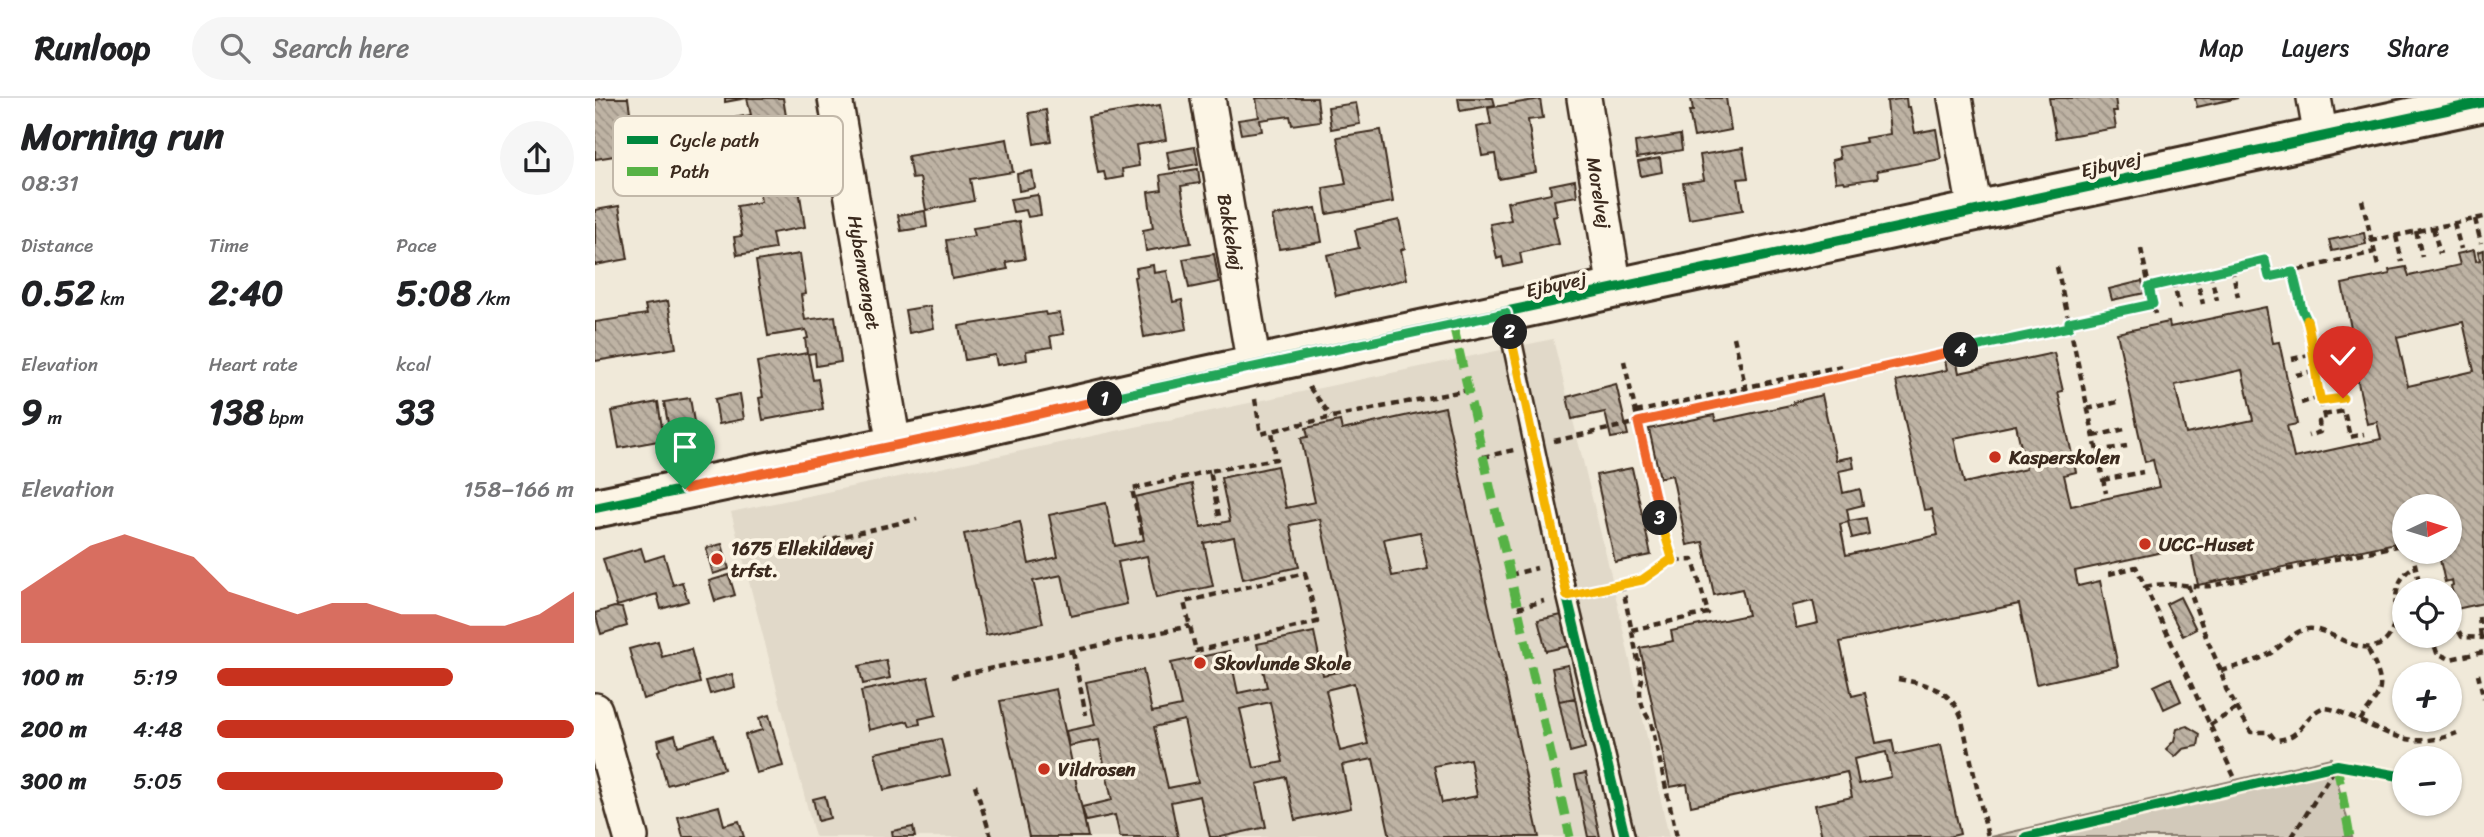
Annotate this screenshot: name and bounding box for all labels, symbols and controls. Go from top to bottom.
search box [192,17,682,80]
text: Runloop [35,19,150,77]
text: Search here [272,25,409,71]
text: Map [2199,27,2244,69]
text: Layers [2282,27,2349,69]
text: Share [2387,27,2449,69]
icon: search [216,29,254,67]
text: Morning run [21,103,224,170]
legend [613,116,843,196]
button: share [500,121,574,195]
text: Cycle path [670,124,759,157]
street label: Ejbyvej [2078,142,2145,187]
street label: Morelvej [1577,154,1621,232]
text: Path [670,155,709,188]
text: 08:31 [21,163,79,204]
street label: Bakkehøj [1208,191,1253,274]
street label: Hybenvænget [838,213,890,332]
text: Distance [21,229,93,262]
text: Time [209,229,249,262]
text: Pace [396,229,437,262]
text: 0.52 [21,262,95,324]
text: 2:40 [209,262,283,324]
text: 5:08 [396,262,472,324]
street label: Ejbyvej [1523,262,1590,307]
text: km [95,282,125,315]
text: /km [472,282,511,315]
pin: 2 [1493,314,1527,350]
text: 2 [1504,315,1515,348]
pin [2313,326,2373,398]
pin: 4 [1943,332,1979,368]
text: 4 [1955,333,1966,366]
icon: check [2324,337,2362,375]
text: Elevation [21,348,98,381]
text: Heart rate [209,348,298,381]
text: kcal [396,348,431,381]
text: 9 [21,381,43,443]
text: 138 [209,381,264,443]
text: 33 [396,381,435,443]
pin: 1 [1087,382,1123,416]
text: 1 [1100,382,1109,415]
text: m [43,401,62,434]
text: bpm [264,401,304,434]
pin [655,417,715,489]
icon: arrive [666,428,704,466]
place label: Kasperskolen [2008,441,2121,474]
marker: Kasperskolen [1987,449,2003,465]
text: Elevation [21,469,114,510]
text: 158–166 m [464,469,574,510]
north arrow [2392,494,2462,564]
map controls [2392,494,2462,816]
pin: 3 [1643,500,1677,536]
text: 3 [1654,501,1665,534]
place label: UCC-Huset [2159,528,2255,561]
place label: 1675 Ellekildevej trfst. [731,532,874,587]
marker: UCC-Huset [2137,536,2153,552]
marker: 1675 Ellekildevej trfst. [709,551,725,567]
button: locate [2392,578,2462,648]
place label: Skovlunde Skole [1213,647,1352,680]
marker: Skovlunde Skole [1192,655,1208,671]
text: 100 m [21,657,84,698]
text: 5:19 [133,657,178,698]
button: + [2392,662,2462,732]
text: 200 m [21,709,87,750]
text: 4:48 [133,709,183,750]
button: − [2392,746,2462,816]
place label: Vildrosen [1058,753,1136,786]
text: 300 m [21,761,86,802]
text: 5:05 [133,761,183,802]
marker: Vildrosen [1036,761,1052,777]

